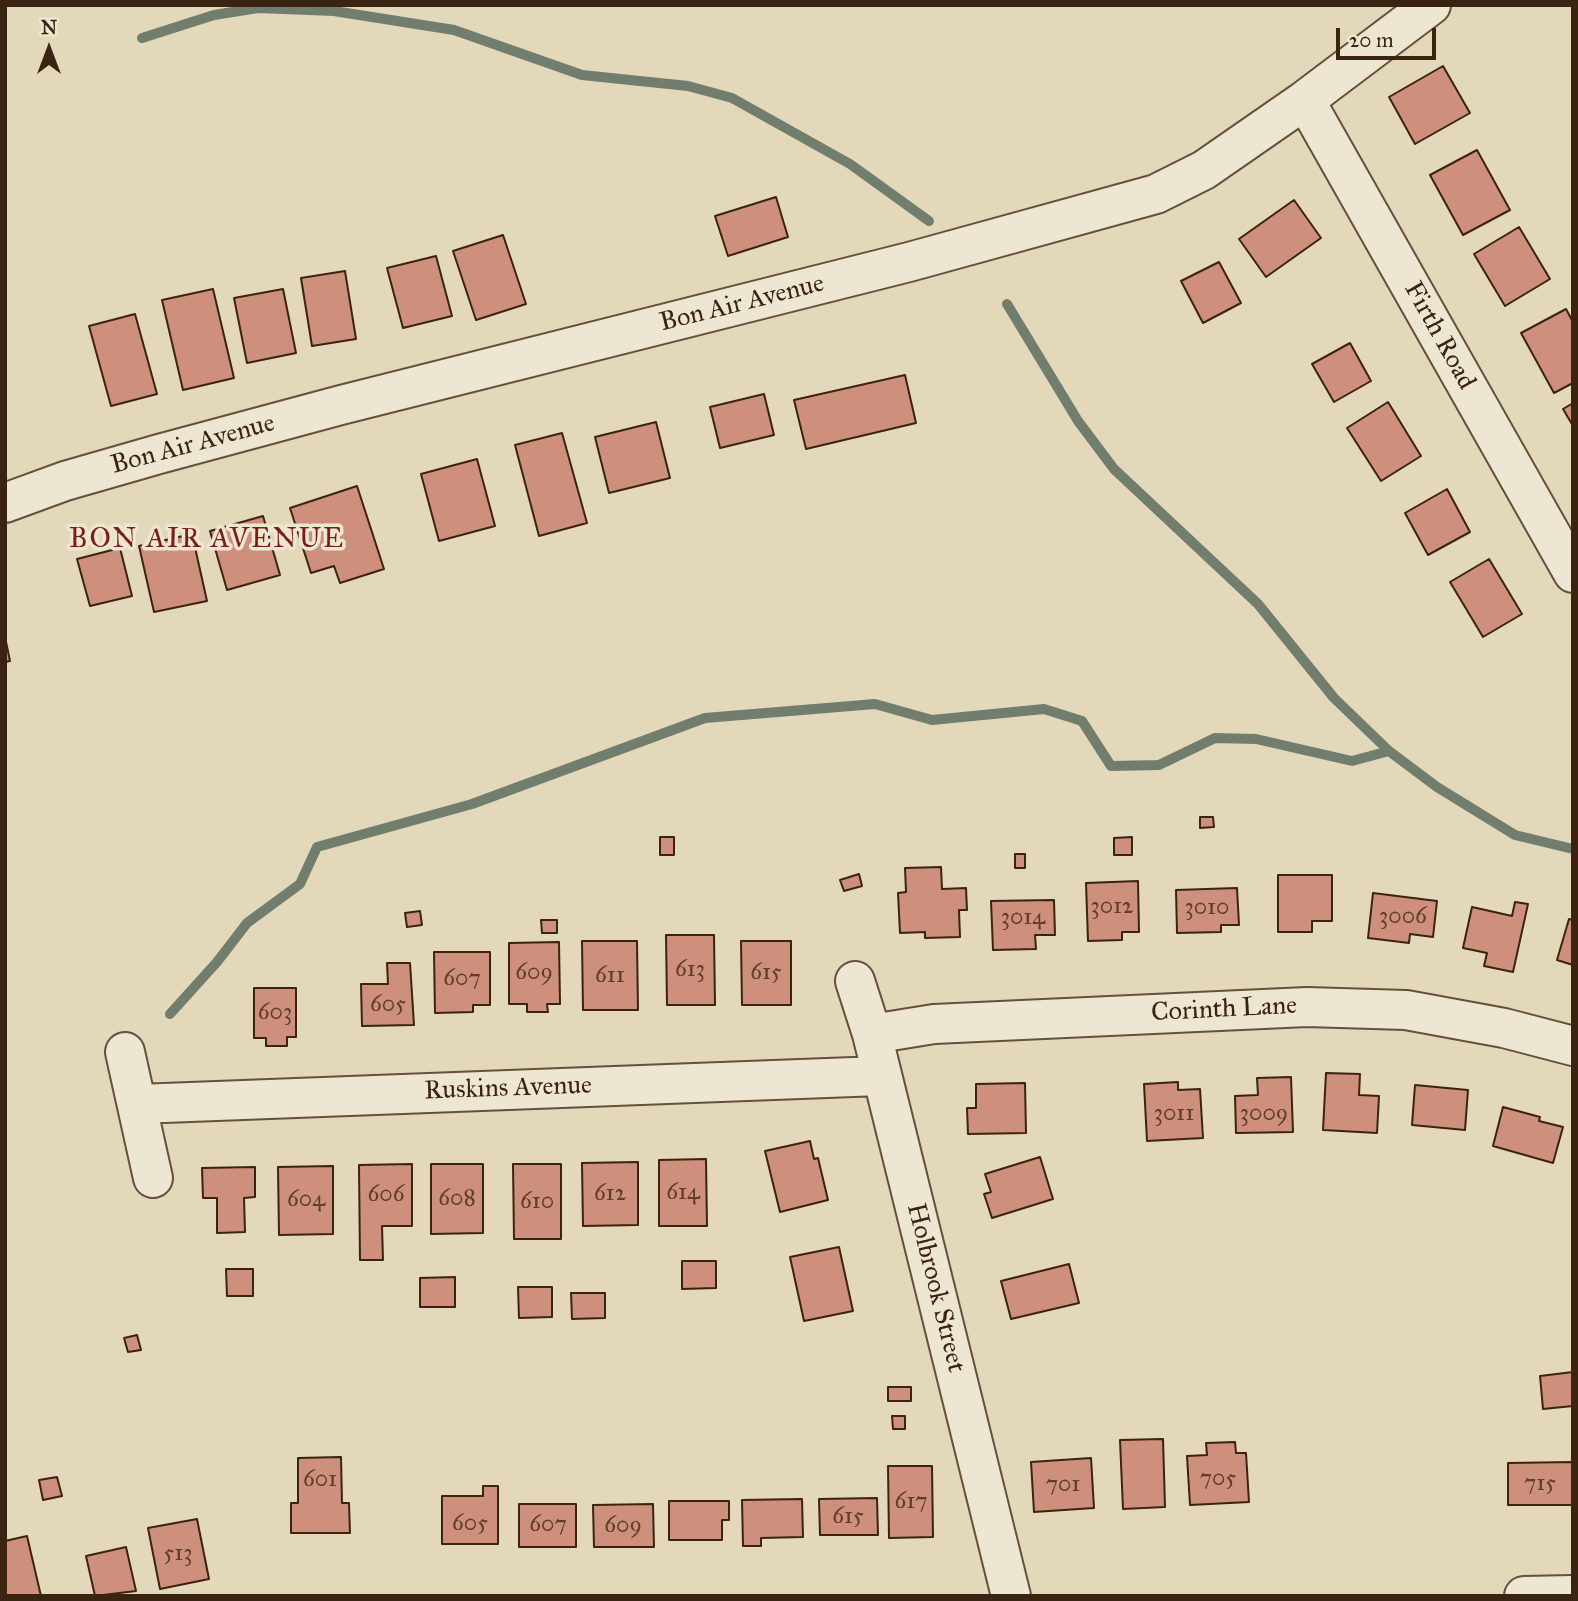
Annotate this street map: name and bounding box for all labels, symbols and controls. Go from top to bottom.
north arrow [14,14,84,84]
scale bar [1340,14,1440,58]
text: N [41,16,57,39]
text: 20 m [1349,27,1394,53]
street label: Bon Air Avenue [657,269,827,339]
street label: Firth Road [1397,277,1481,395]
street label: Bon Air Avenue [108,408,278,482]
district label: BON AIR AVENUE [71,523,343,557]
house number: 3012 [1091,893,1133,921]
house number: 3010 [1185,894,1229,922]
house number: 3006 [1379,903,1427,931]
house number: 3014 [1001,904,1045,932]
house number: 613 [675,956,705,984]
house number: 609 [515,959,553,987]
house number: 615 [750,959,782,987]
house number: 611 [595,962,625,990]
house number: 607 [443,965,481,993]
house number: 605 [370,991,406,1019]
street label: Corinth Lane [1150,991,1298,1029]
house number: 603 [258,999,292,1027]
street label: Ruskins Avenue [424,1070,592,1108]
house number: 3011 [1154,1100,1194,1128]
house number: 3009 [1240,1100,1288,1128]
house number: 614 [666,1179,700,1207]
house number: 612 [594,1180,626,1208]
house number: 606 [368,1181,404,1209]
house number: 608 [438,1185,476,1213]
house number: 604 [287,1186,325,1214]
house number: 610 [520,1188,554,1216]
street label: Holbrook Street [899,1200,971,1376]
house number: 705 [1200,1465,1236,1493]
house number: 601 [303,1466,337,1494]
house number: 715 [1524,1470,1556,1498]
house number: 701 [1046,1471,1080,1499]
house number: 617 [894,1488,928,1516]
house number: 615 [832,1503,864,1531]
house number: 605 [452,1510,488,1538]
house number: 607 [529,1511,567,1539]
house number: 609 [604,1512,642,1540]
house number: 513 [164,1540,192,1568]

